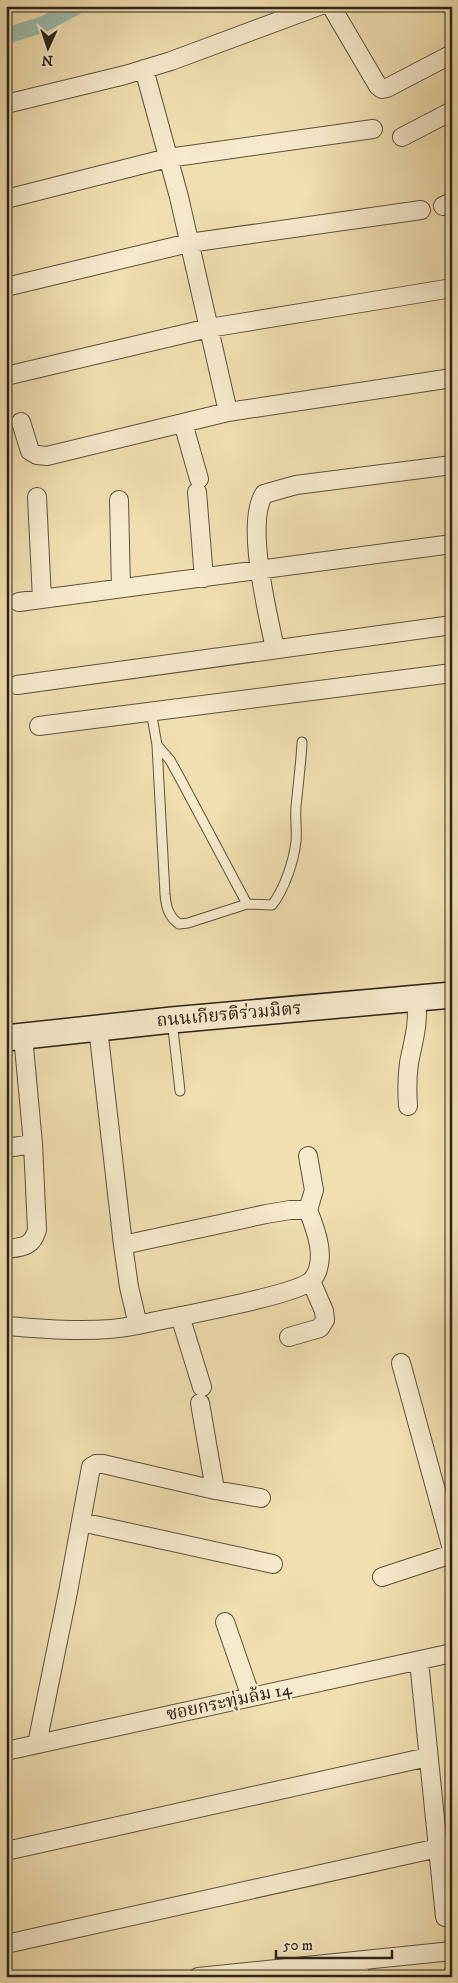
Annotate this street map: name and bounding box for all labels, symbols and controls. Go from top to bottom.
north arrow [22,22,72,72]
text: N [41,51,54,69]
street label: ถนนเกียรติร่วมมิตร [156,998,302,1032]
street label: ซอยกระทุ่มล้ม 14 [164,1678,294,1726]
scale bar [276,1928,392,1960]
text: 50 m [283,1936,313,1955]

